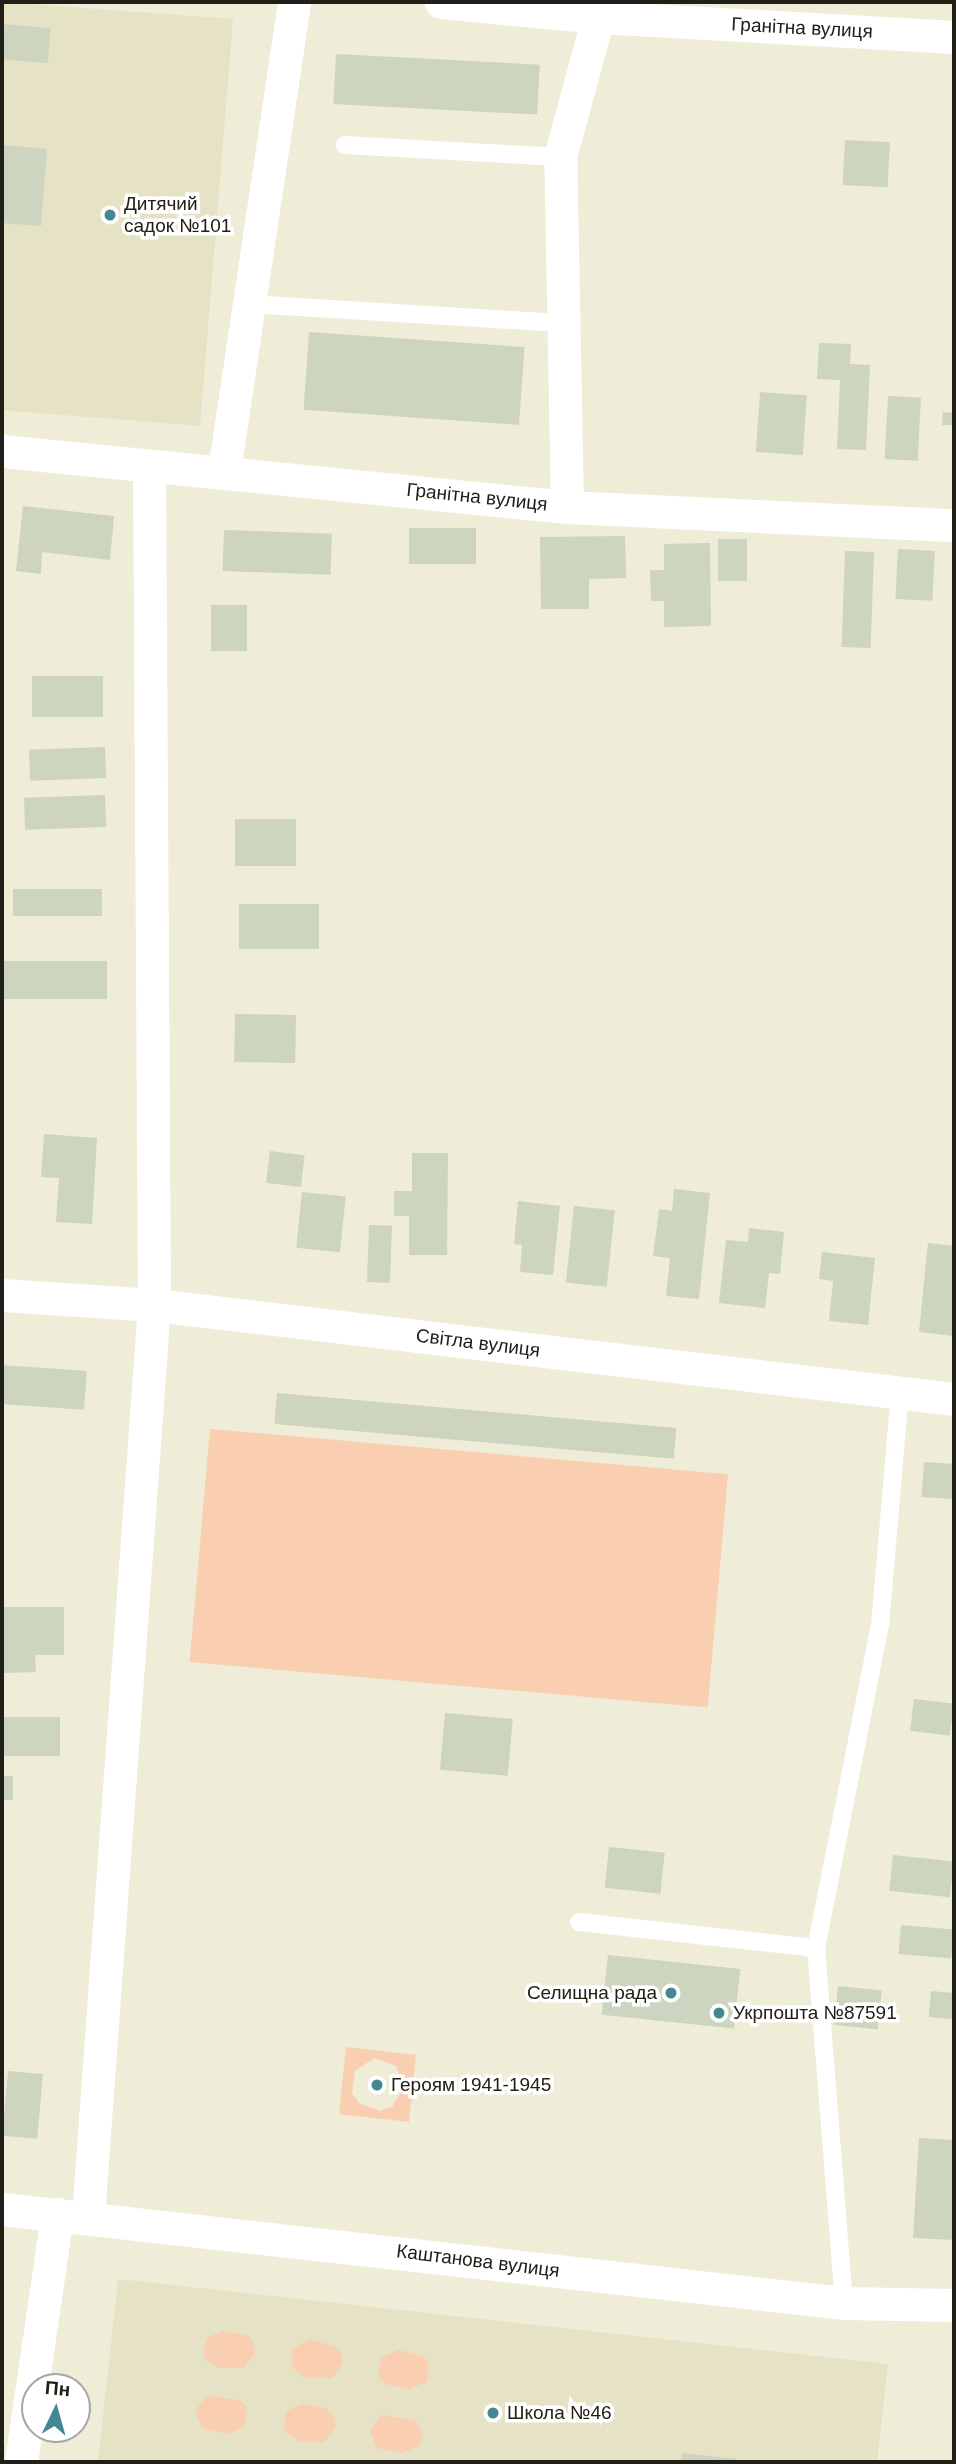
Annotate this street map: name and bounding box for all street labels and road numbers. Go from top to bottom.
street label: Гранітна вулиця [731,13,873,43]
street label: Гранітна вулиця [405,478,549,516]
street label: Світла вулиця [415,1324,541,1362]
street label: Каштанова вулиця [395,2240,561,2282]

